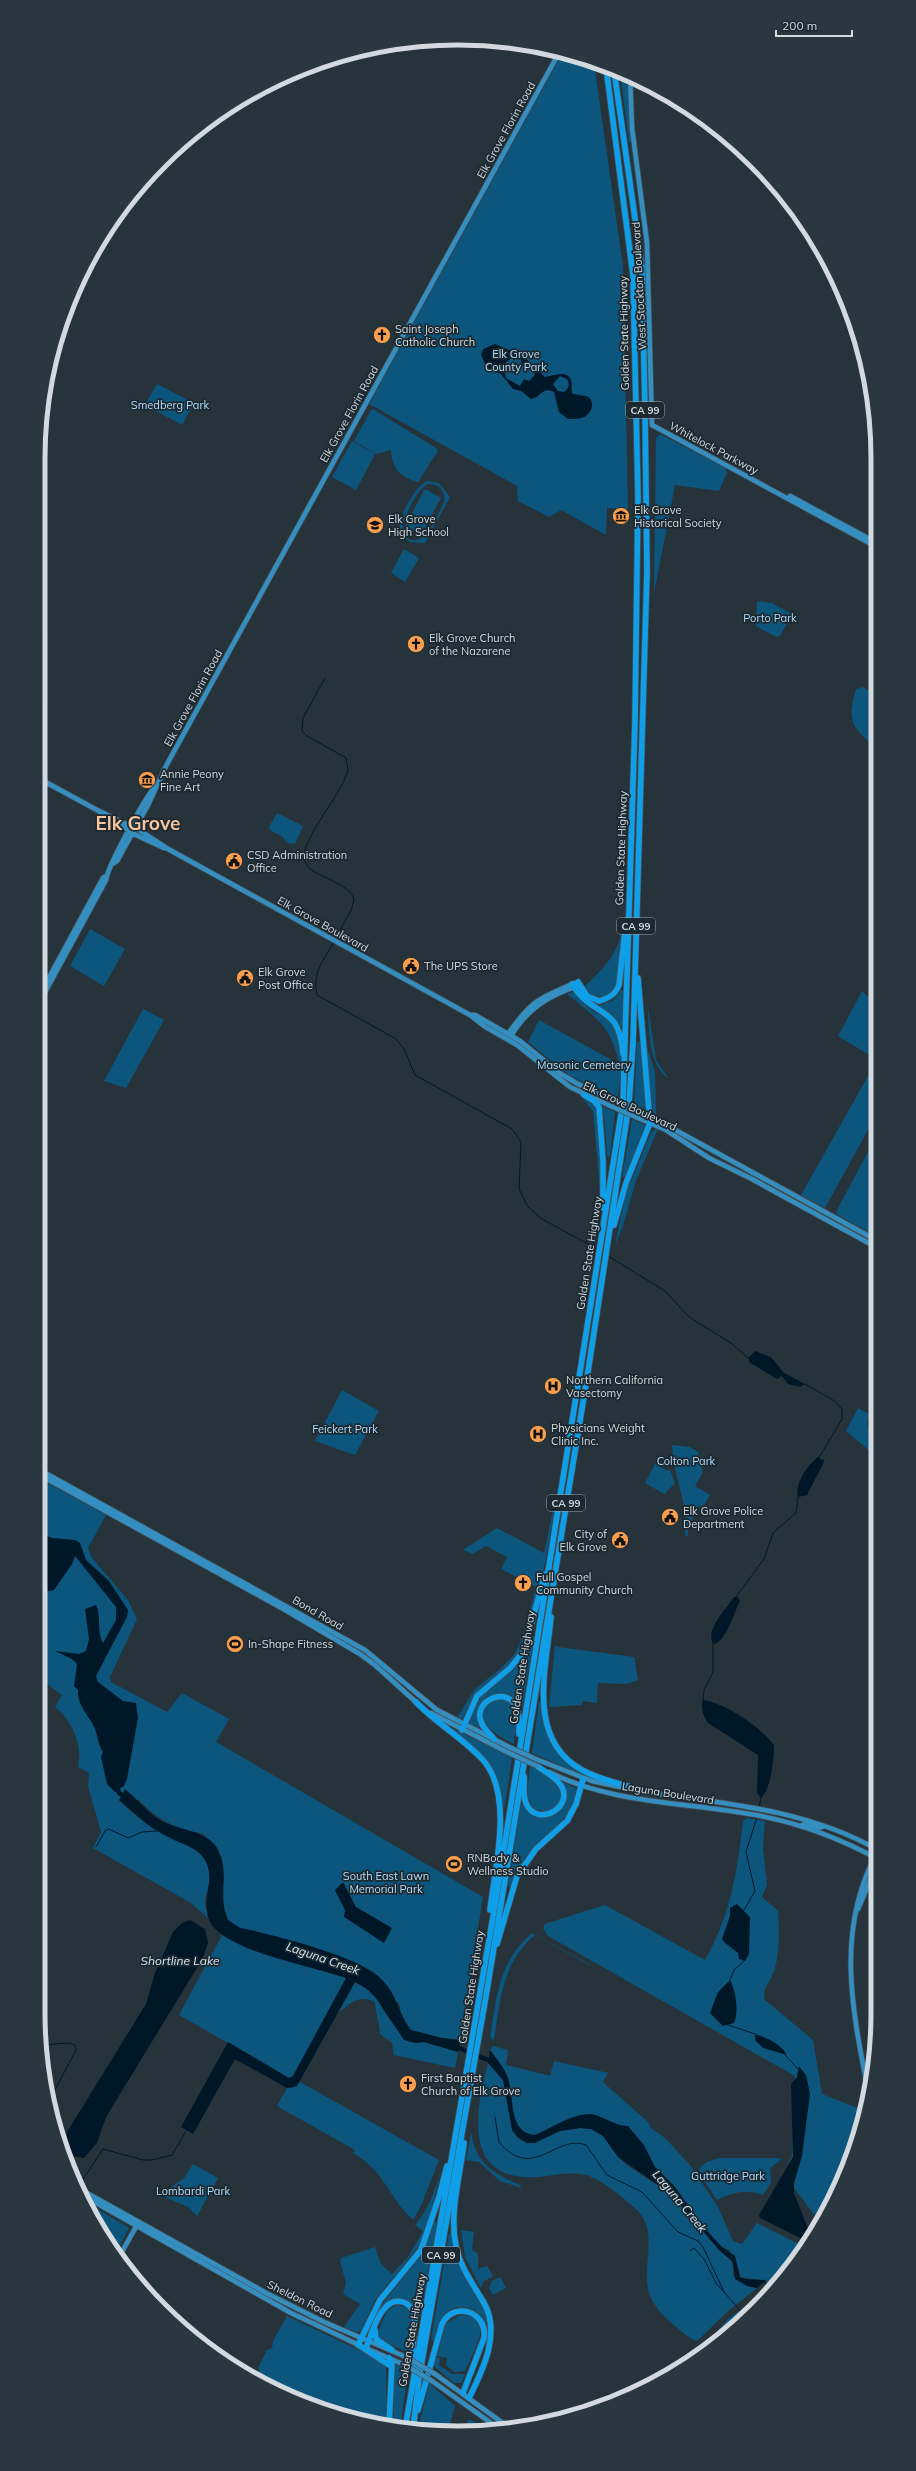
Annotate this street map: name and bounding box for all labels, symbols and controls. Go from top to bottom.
scale bar [776,12,852,38]
text: 200 m [782,18,817,33]
street label: Elk Grove Florin Road [474,79,538,181]
street label: West Stockton Boulevard [629,221,649,351]
street label: Golden State Highway [616,275,632,390]
place label: Saint Joseph Catholic Church [395,322,475,349]
church icon: Saint Joseph Catholic Church [372,325,392,345]
park label: Elk Grove County Park [485,347,547,374]
street label: Elk Grove Florin Road [317,363,381,465]
park label: Smedberg Park [131,398,209,412]
road number: CA 99 [626,402,664,418]
street label: Whitelock Parkway [667,419,761,477]
place label: Elk Grove Historical Society [634,503,722,530]
museum icon: Elk Grove Historical Society [611,506,631,526]
place label: Elk Grove High School [388,512,449,539]
school or university icon: Elk Grove High School [365,515,385,535]
park label: Porto Park [743,611,797,625]
place label: Elk Grove Church of the Nazarene [429,631,516,658]
church icon: Elk Grove Church of the Nazarene [406,634,426,654]
street label: Elk Grove Florin Road [161,647,225,749]
place label: Annie Peony Fine Art [160,767,224,794]
museum icon: Annie Peony Fine Art [137,770,157,790]
street label: Golden State Highway [612,790,630,906]
district label: Elk Grove [96,811,180,835]
place label: CSD Administration Office [247,848,347,875]
public building icon: CSD Administration Office [224,851,244,871]
street label: Elk Grove Boulevard [275,893,371,955]
road number: CA 99 [617,918,655,934]
public building icon: The UPS Store [401,956,421,976]
place label: The UPS Store [424,959,498,973]
place label: Elk Grove Post Office [258,965,313,992]
public building icon: Elk Grove Post Office [235,968,255,988]
park label: Masonic Cemetery [537,1058,631,1072]
street label: Elk Grove Boulevard [581,1078,679,1134]
street label: Golden State Highway [573,1195,605,1311]
place label: Northern California Vasectomy [566,1373,663,1400]
hospital icon: Northern California Vasectomy [543,1376,563,1396]
place label: Physicians Weight Clinic Inc. [551,1421,645,1448]
park label: Feickert Park [312,1422,378,1436]
hospital icon: Physicians Weight Clinic Inc. [528,1424,548,1444]
park label: Colton Park [657,1454,716,1468]
road number: CA 99 [547,1495,585,1511]
place label: Elk Grove Police Department [683,1504,763,1531]
public building icon: Elk Grove Police Department [660,1507,680,1527]
place label: City of Elk Grove [559,1527,607,1554]
public building icon: City of Elk Grove [610,1530,630,1550]
place label: Full Gospel Community Church [536,1570,633,1597]
church icon: Full Gospel Community Church [513,1573,533,1593]
street label: Bond Road [290,1593,346,1633]
street label: Golden State Highway [506,1609,538,1725]
sports icon: In-Shape Fitness [225,1634,245,1654]
place label: In-Shape Fitness [248,1637,333,1651]
street label: Laguna Boulevard [621,1779,715,1807]
place label: RNBody & Wellness Studio [467,1851,549,1878]
sports icon: RNBody & Wellness Studio [444,1854,464,1874]
park label: South East Lawn Memorial Park [343,1869,429,1896]
street label: Golden State Highway [455,1929,487,2045]
water label: Laguna Creek [284,1938,363,1978]
water label: Shortline Lake [141,1953,220,1968]
place label: First Baptist Church of Elk Grove [421,2071,520,2098]
church icon: First Baptist Church of Elk Grove [398,2074,418,2094]
water label: Laguna Creek [650,2167,711,2236]
park label: Guttridge Park [691,2169,765,2183]
park label: Lombardi Park [156,2184,230,2198]
road number: CA 99 [422,2247,460,2263]
street label: Golden State Highway [395,2272,429,2388]
street label: Sheldon Road [265,2277,335,2321]

